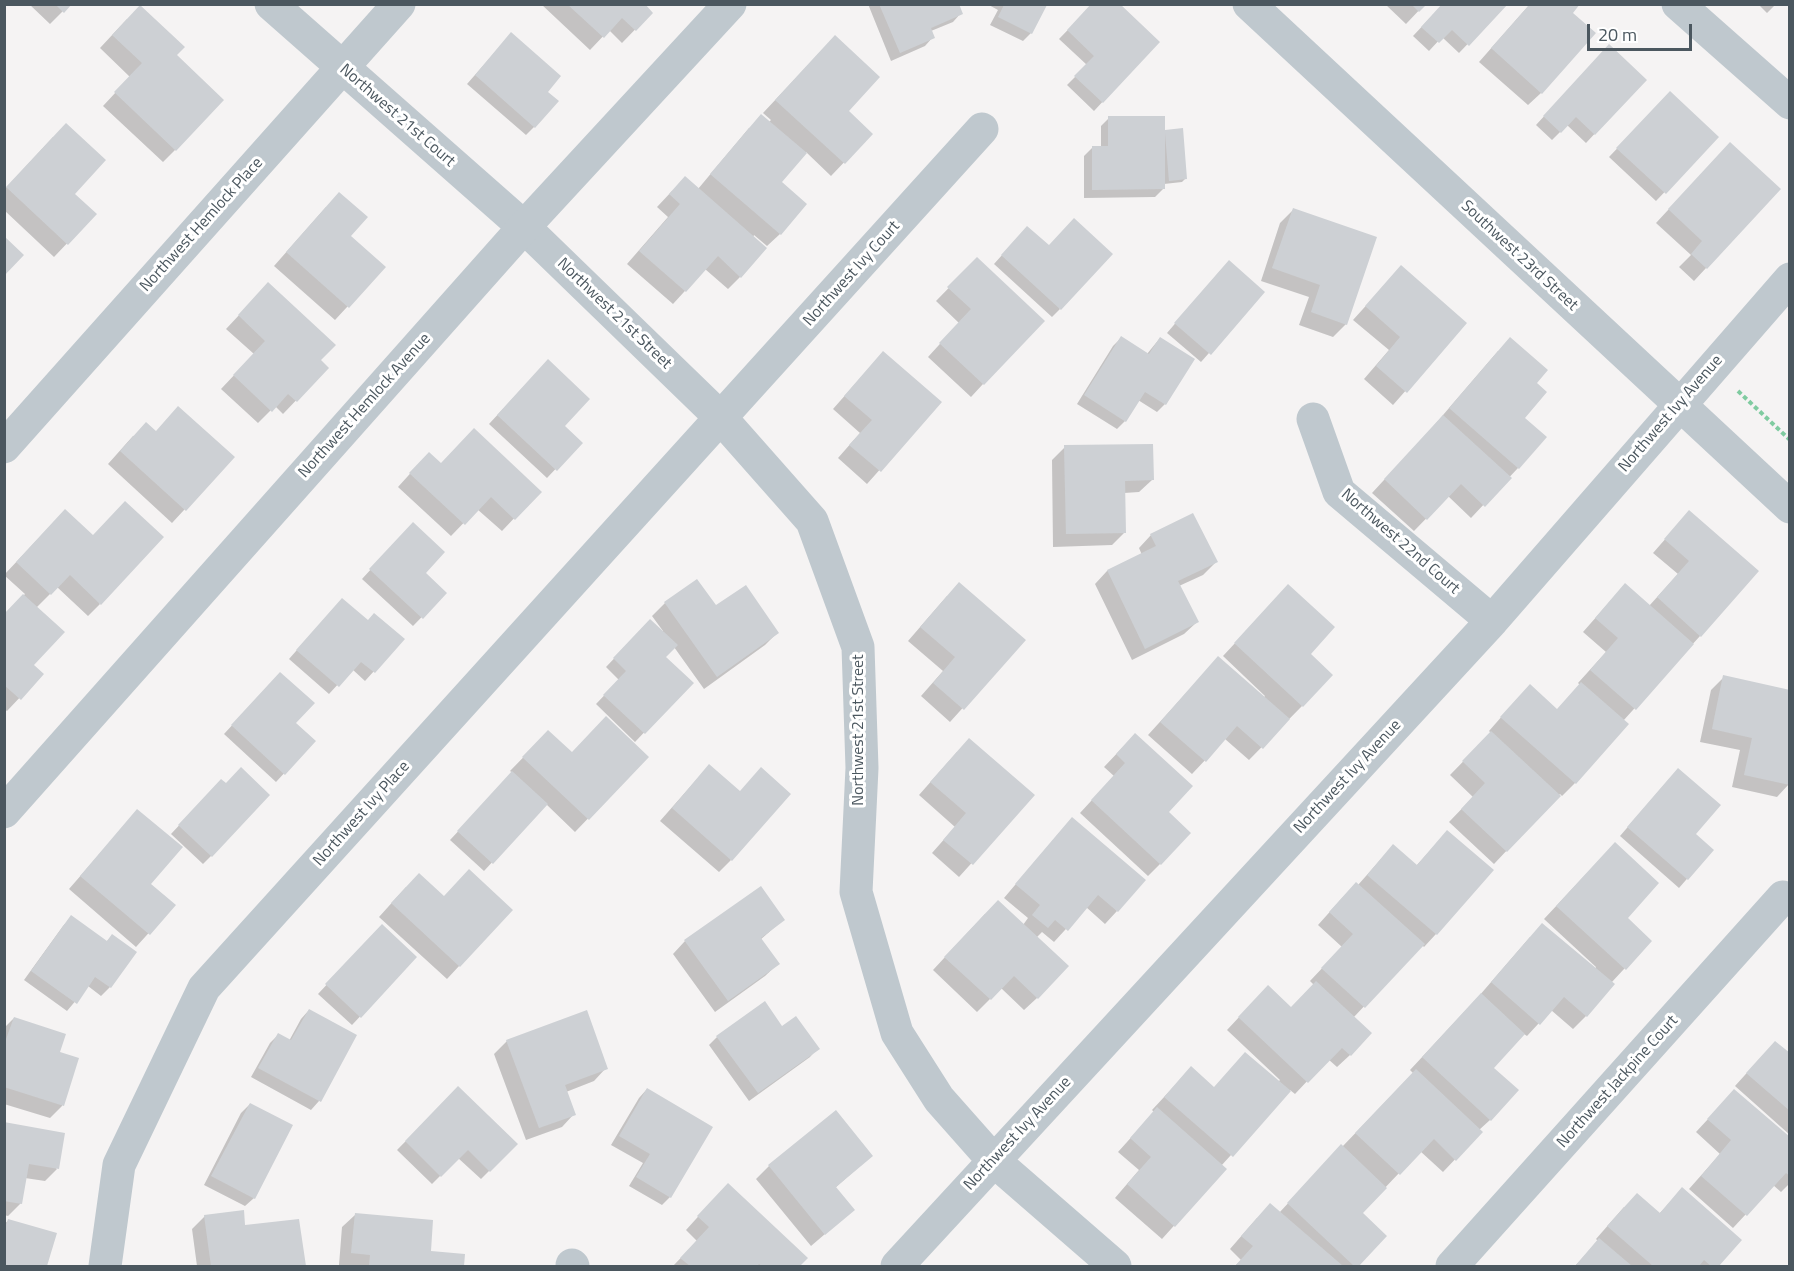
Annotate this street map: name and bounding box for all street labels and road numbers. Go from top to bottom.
street label: Northwest 21st Court [335,61,459,171]
street label: Northwest Hemlock Place [137,154,267,296]
street label: Southwest 23rd Street [1457,197,1581,315]
street label: Northwest Ivy Court [800,217,904,331]
street label: Northwest 21st Street [553,255,675,373]
street label: Northwest Hemlock Avenue [295,330,435,482]
street label: Northwest Ivy Avenue [1615,352,1727,476]
street label: Northwest 22nd Court [1337,485,1463,599]
street label: Northwest 21st Street [849,654,869,806]
street label: Northwest Ivy Avenue [1290,716,1406,838]
street label: Northwest Ivy Place [310,758,414,870]
street label: Northwest Jackpine Court [1553,1012,1683,1152]
street label: Northwest Ivy Avenue [960,1073,1076,1195]

